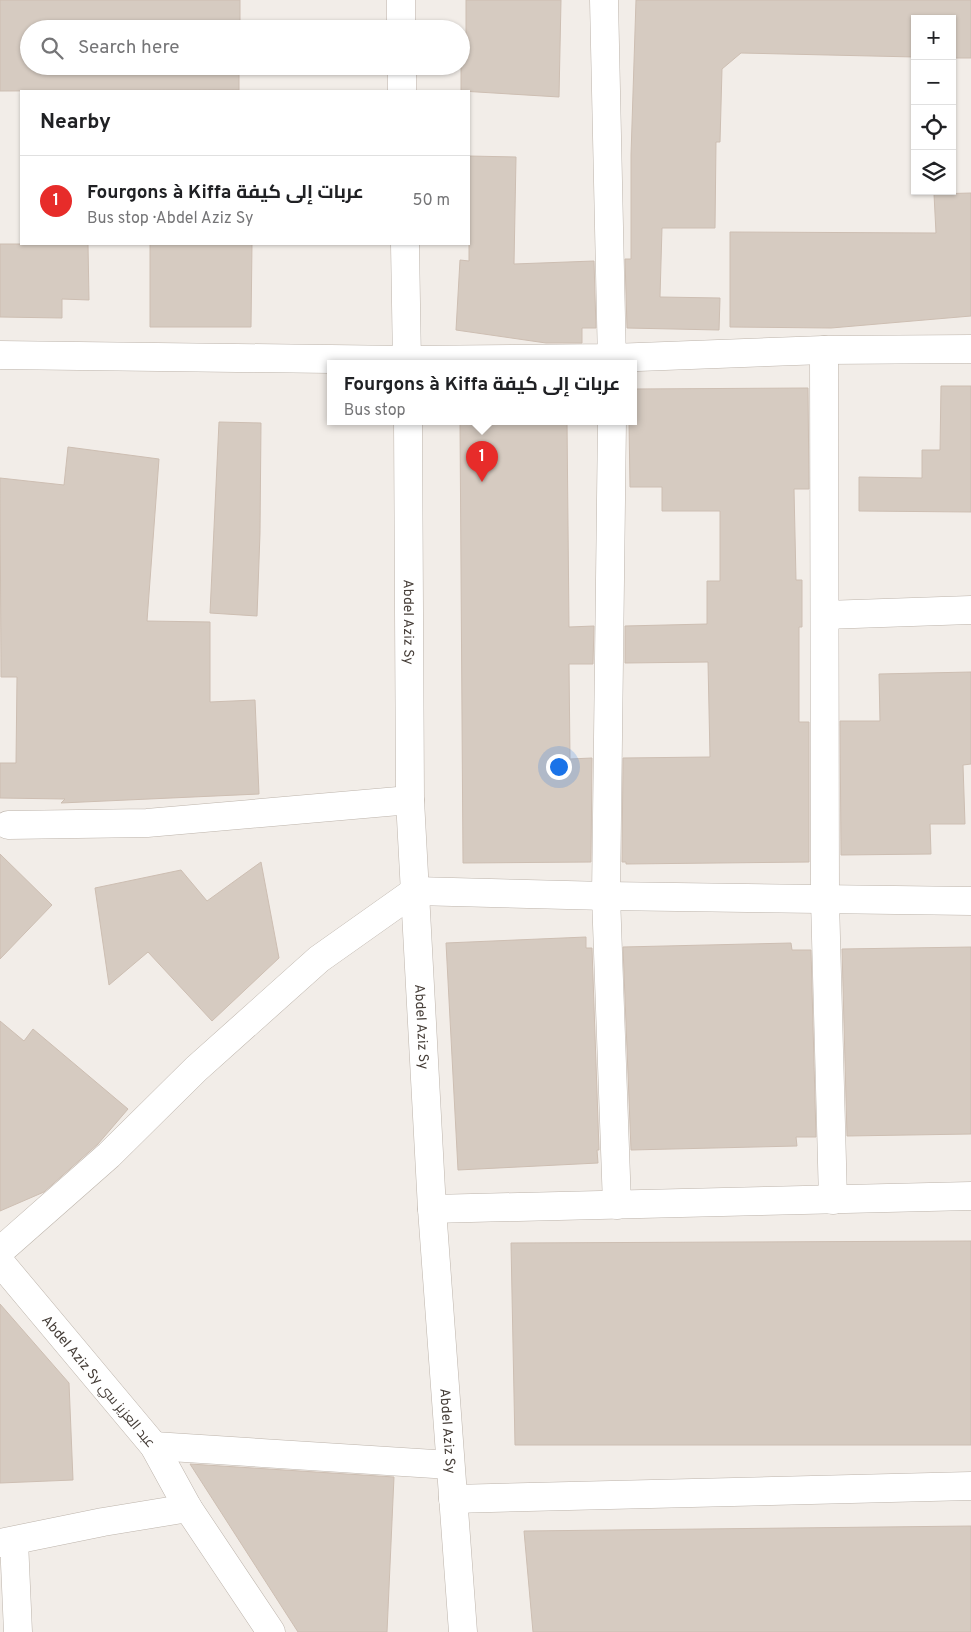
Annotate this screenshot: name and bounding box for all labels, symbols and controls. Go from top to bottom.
map controls [911,15,956,195]
button: + [911,15,956,60]
search box [20,20,470,75]
icon: search [38,34,66,62]
text: Search here [78,36,180,60]
button: − [911,60,956,105]
button: locate [911,105,956,150]
text: Nearby [40,109,111,136]
button: layers [911,150,956,195]
text: Fourgons à Kiffa عربات إلى كيفة [87,181,364,205]
text: 1 [53,191,59,211]
text: 50 m [413,191,450,211]
text: Bus stop · Abdel Aziz Sy [87,209,253,229]
popup [327,360,637,425]
text: Fourgons à Kiffa عربات إلى كيفة [344,373,620,397]
text: Bus stop [344,401,406,421]
pin: 1 [466,441,498,482]
street label: Abdel Aziz Sy [399,579,416,665]
your location [546,754,572,780]
street label: Abdel Aziz Sy [410,984,431,1070]
street label: Abdel Aziz Sy عبد العزيز سي [37,1312,158,1452]
street label: Abdel Aziz Sy [435,1388,458,1474]

